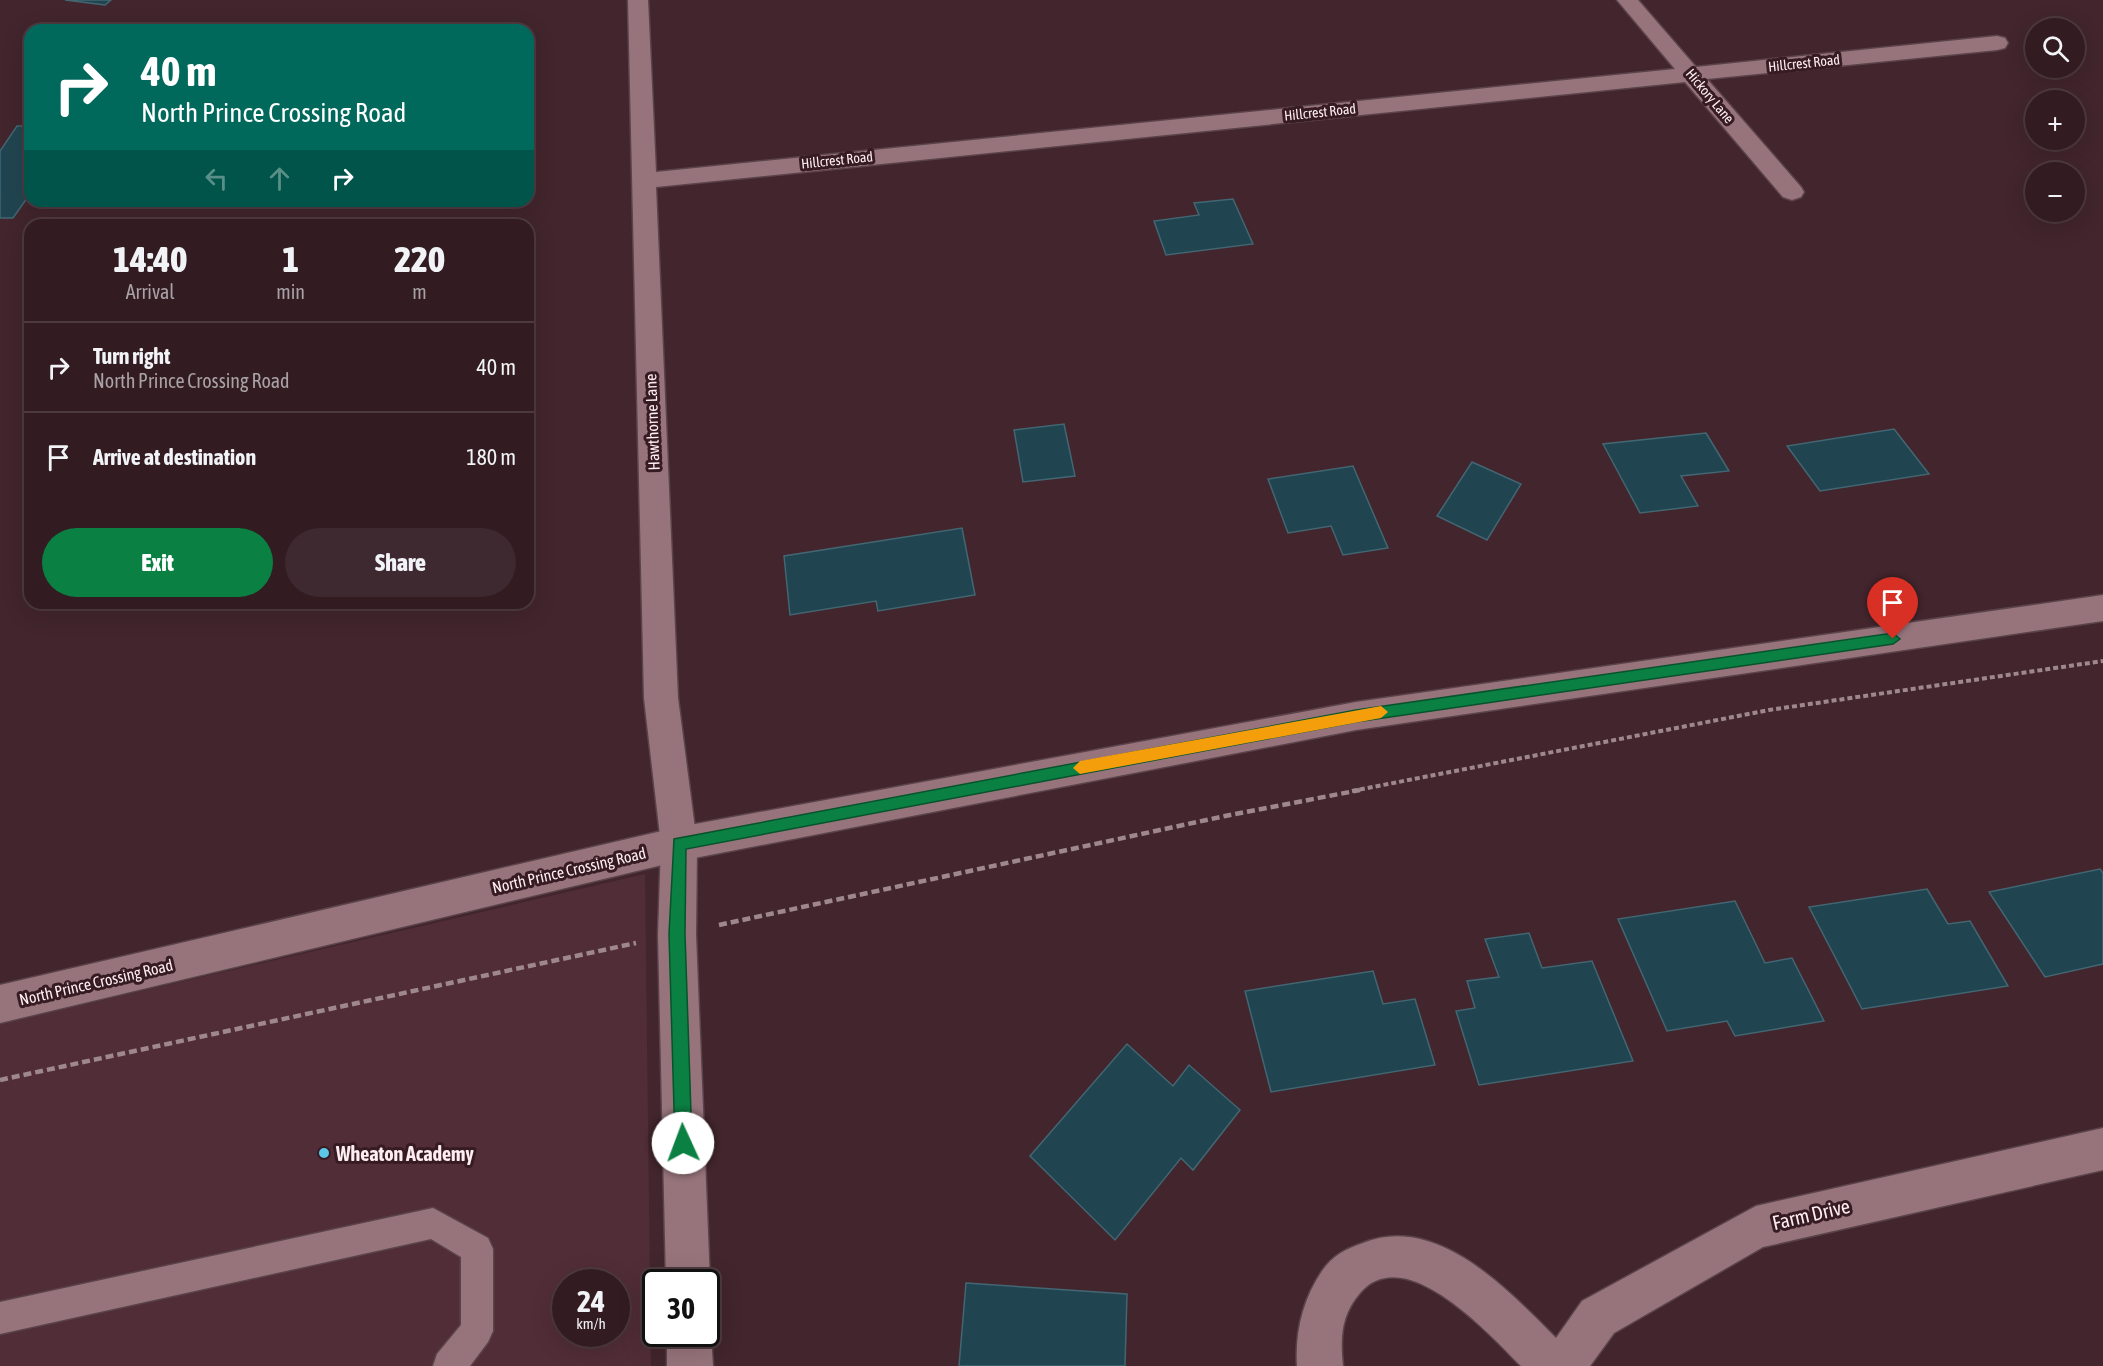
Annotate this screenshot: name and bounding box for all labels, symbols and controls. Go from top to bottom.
map controls [2025,18,2085,222]
button: search [2025,18,2085,78]
text: 40 m [141,47,216,95]
icon: right [42,48,120,126]
street label: Hillcrest Road [1767,51,1841,75]
street label: Hickory Lane [1683,66,1737,126]
button: + [2025,90,2085,150]
text: North Prince Crossing Road [141,97,406,128]
street label: Hillcrest Road [1283,100,1357,124]
street label: Hillcrest Road [800,148,874,172]
icon: left [200,162,233,195]
icon: ahead [263,162,296,195]
icon: right [326,162,359,195]
button: − [2025,162,2085,222]
text: 14:40 [113,238,187,280]
text: 1 [282,238,299,280]
text: 220 [394,238,445,280]
text: Arrival [126,280,175,303]
text: min [276,280,305,303]
text: m [412,280,427,303]
text: Turn right [93,343,170,369]
icon: right [42,351,75,384]
text: 40 m [476,354,516,380]
text: North Prince Crossing Road [93,369,290,392]
street label: Hawthorne Lane [641,373,663,471]
icon: arrive [42,441,75,474]
text: Arrive at destination [93,444,256,470]
text: 180 m [466,444,516,470]
button: Exit [42,528,273,597]
button: Share [285,528,516,597]
pin [1867,577,1918,639]
icon: arrive [1876,586,1909,619]
street label: North Prince Crossing Road [490,844,648,897]
street label: North Prince Crossing Road [17,956,175,1009]
position arrow [651,1111,715,1175]
place label: Wheaton Academy [335,1142,474,1165]
marker: Wheaton Academy [317,1146,331,1160]
street label: Farm Drive [1770,1194,1852,1234]
speed limit sign: 30 [642,1269,720,1347]
text: 24 [577,1284,605,1318]
text: km/h [576,1315,606,1332]

